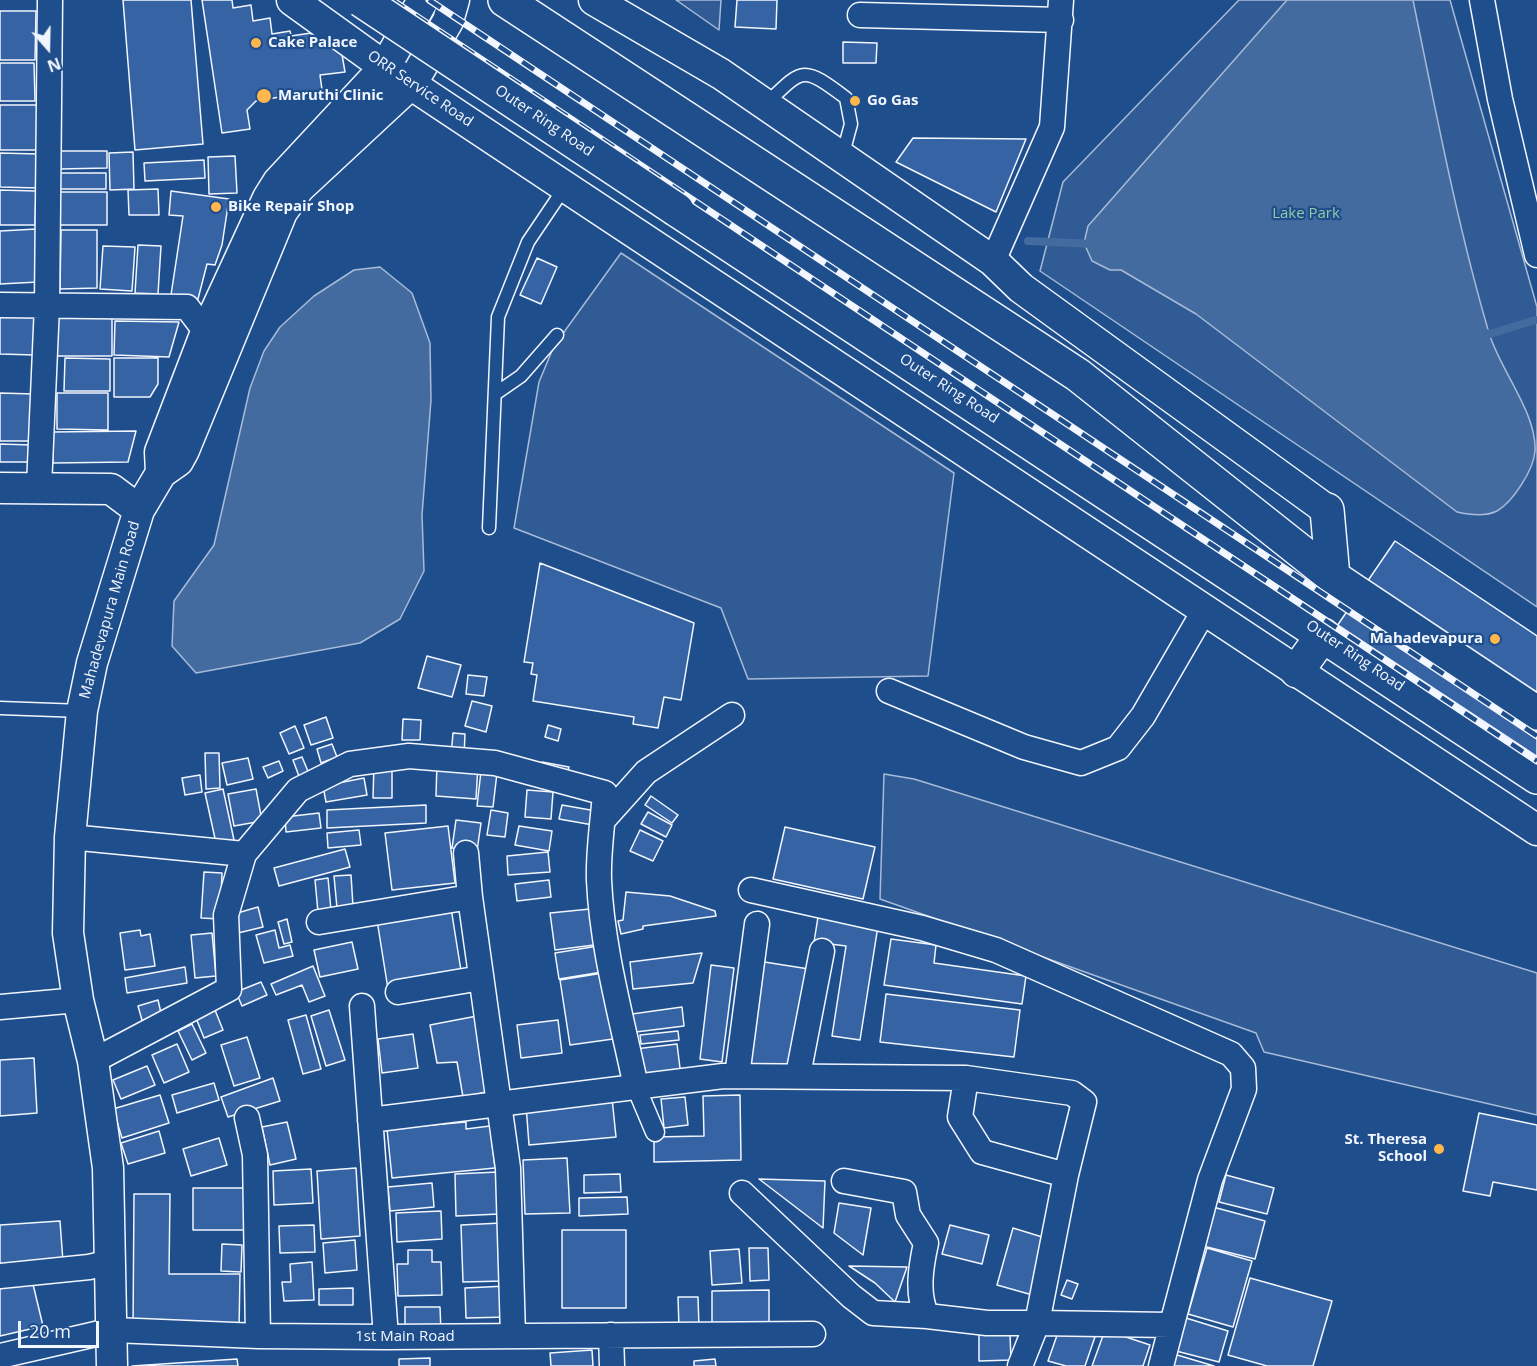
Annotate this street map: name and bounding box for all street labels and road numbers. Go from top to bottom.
street label: ORR Service Road [364,47,476,131]
street label: Outer Ring Road [491,81,597,161]
street label: Outer Ring Road [896,350,1002,428]
street label: Mahadevapura Main Road [76,519,144,701]
street label: Outer Ring Road [1302,616,1408,696]
street label: 1st Main Road [355,1328,455,1346]

